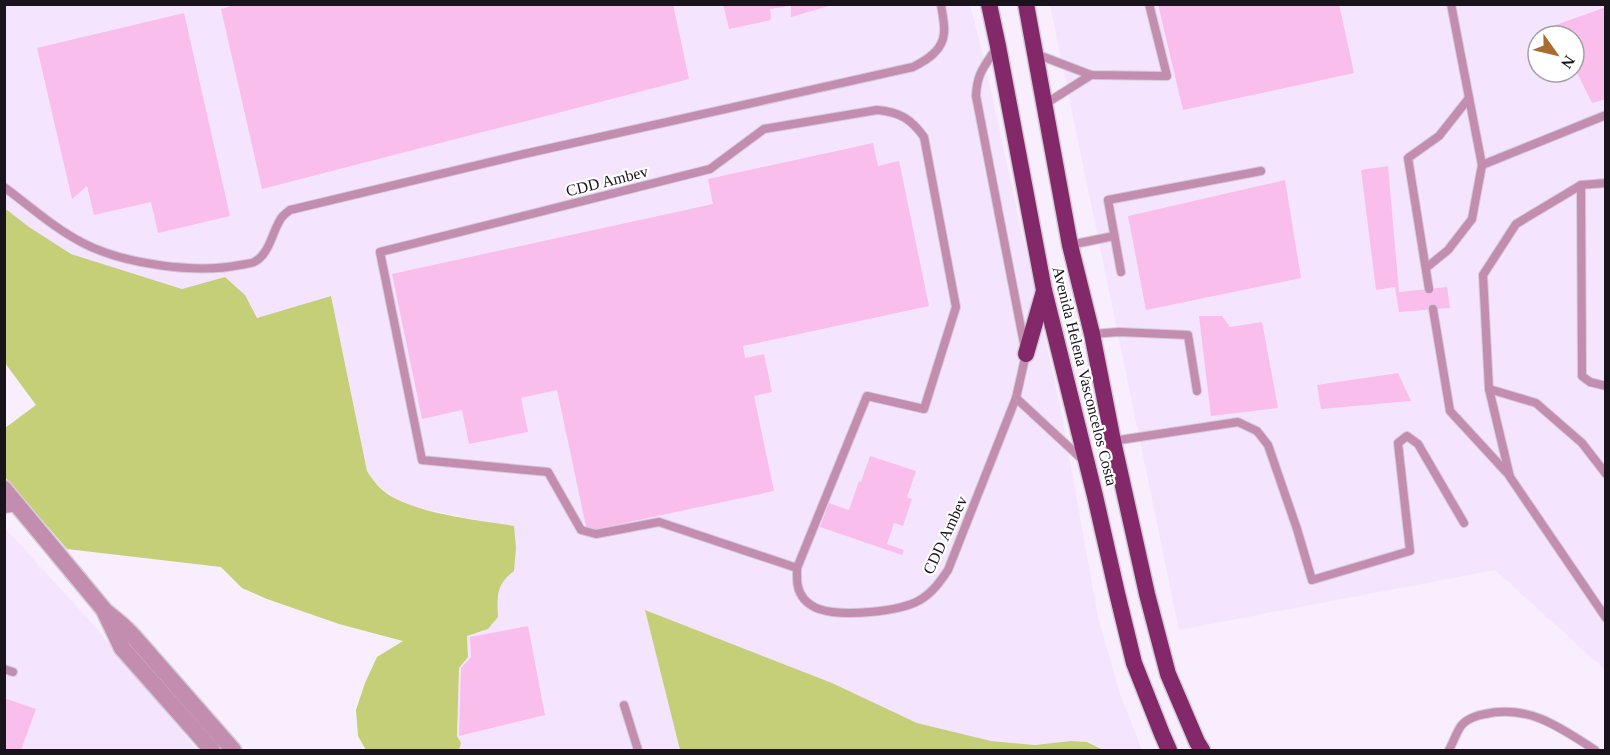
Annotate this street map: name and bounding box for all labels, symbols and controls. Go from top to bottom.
north arrow [1526,24,1586,84]
text: N [1557,53,1578,72]
street label: CDD Ambev [564,163,650,199]
street label: Avenida Helena Vasconcelos Costa [1049,265,1121,487]
street label: CDD Ambev [920,493,970,577]

